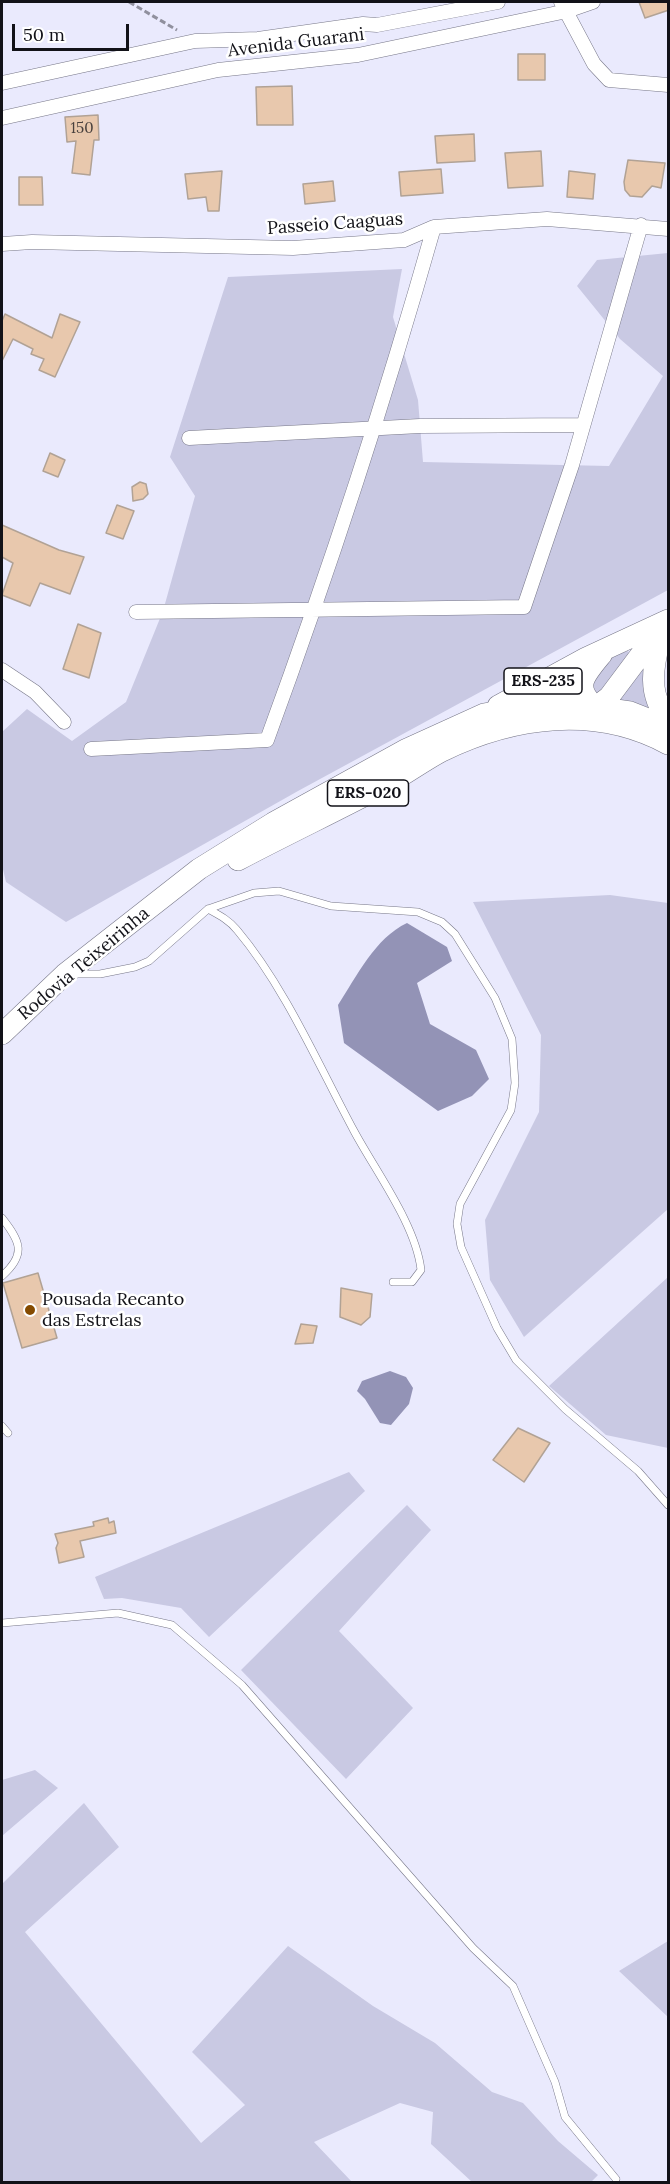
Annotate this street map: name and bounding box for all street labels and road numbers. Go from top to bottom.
street label: Avenida Guarani [227,24,365,62]
street label: Passeio Caaguas [266,208,404,240]
road number: ERS-235 [504,668,582,694]
road number: ERS-020 [328,780,409,806]
street label: Rodovia Teixeirinha [14,903,154,1025]

